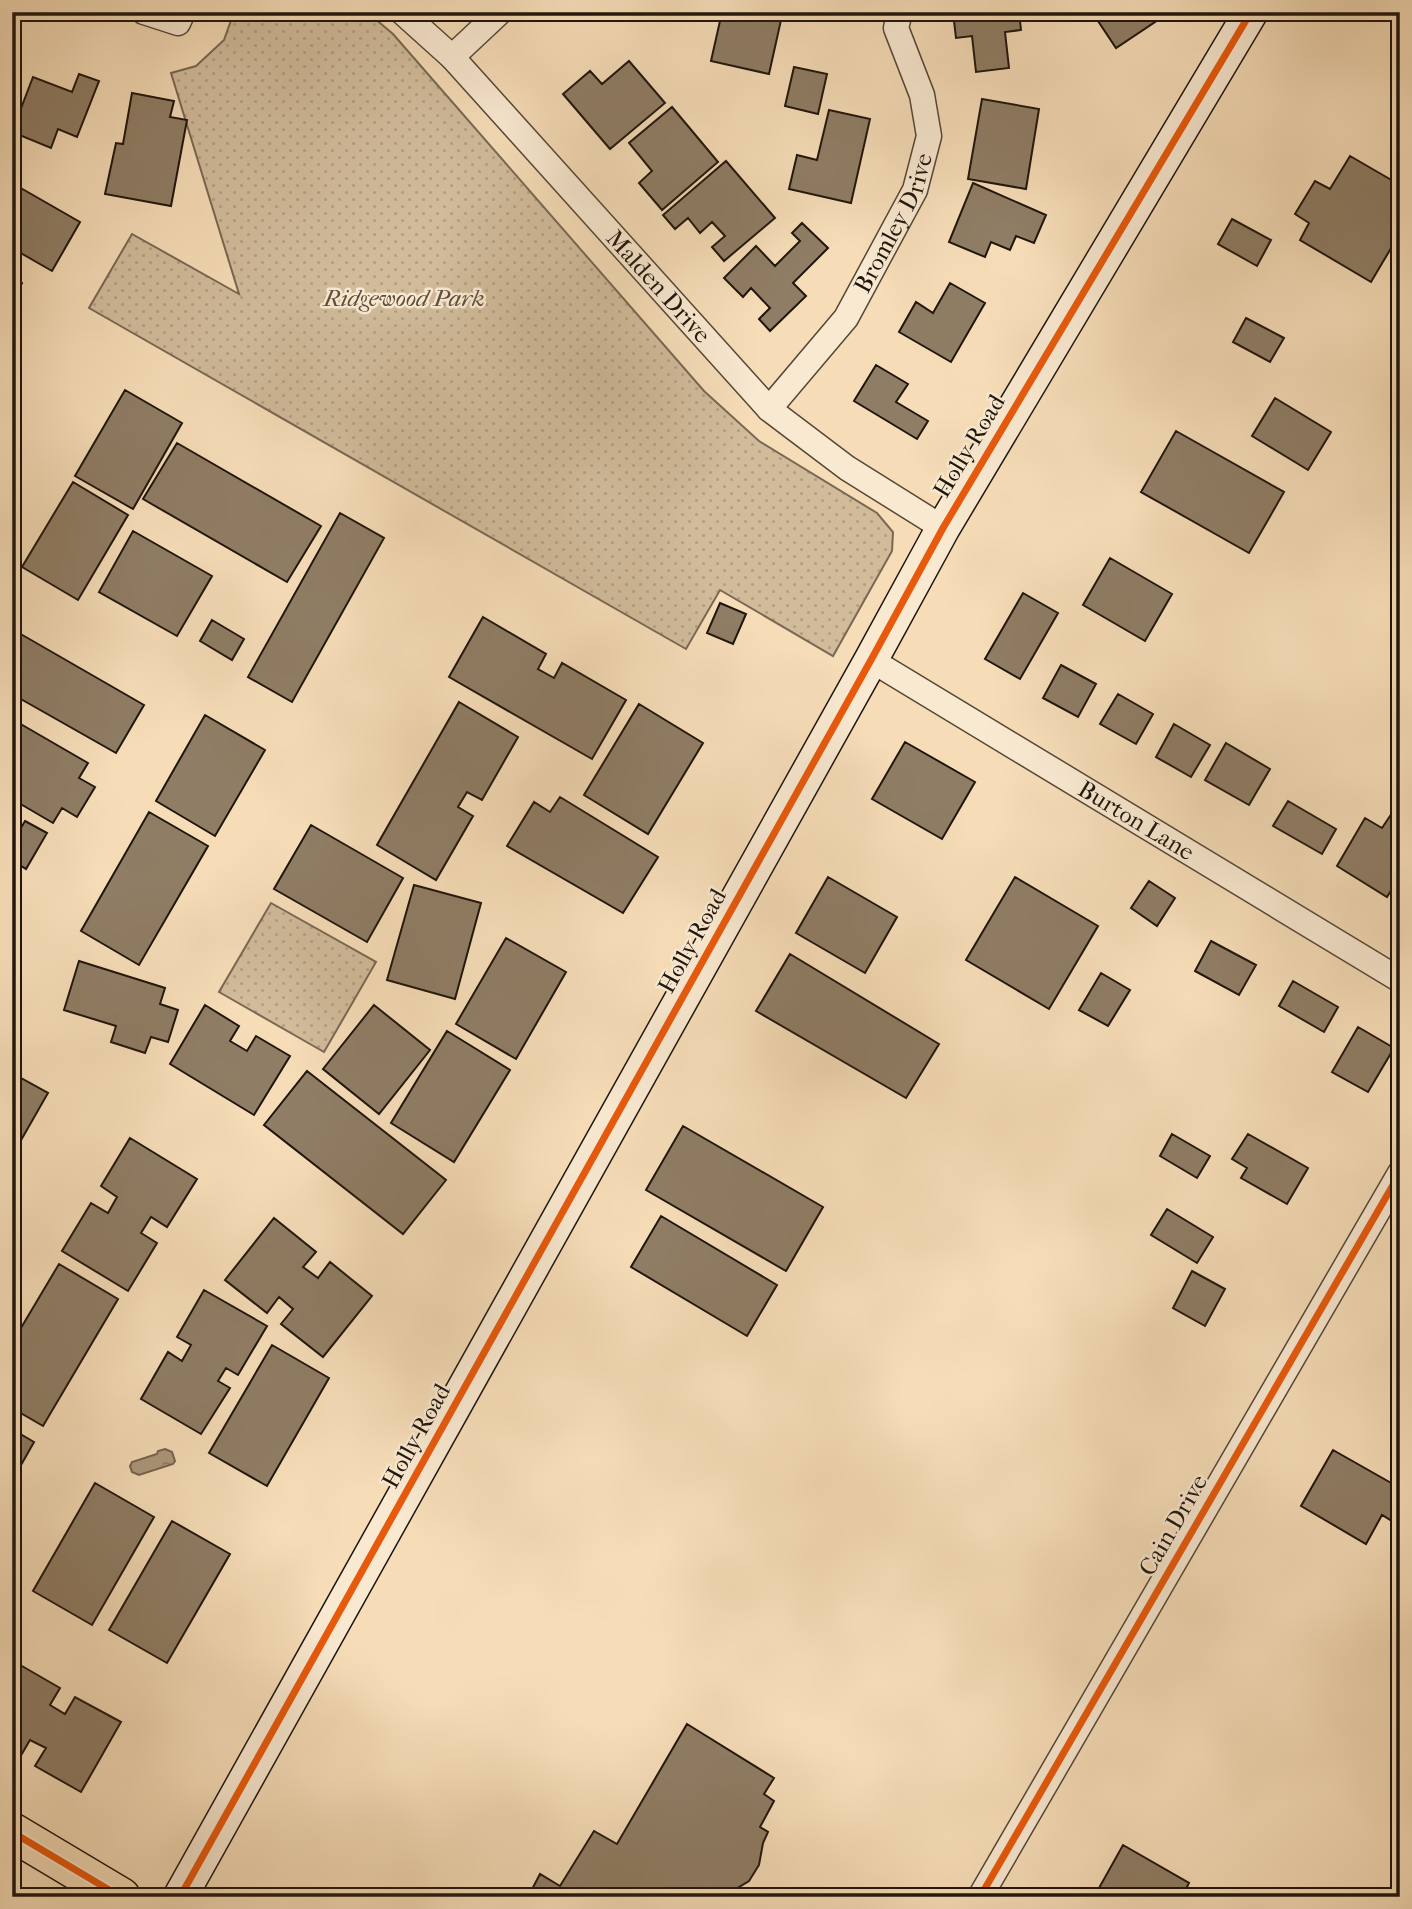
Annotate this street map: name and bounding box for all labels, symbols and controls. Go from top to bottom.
street label: Bromley Drive [848,150,938,298]
street label: Malden Drive [601,224,717,349]
park label: Ridgewood Park [321,284,485,312]
street label: Holly Road [927,389,1011,502]
street label: Burton Lane [1073,775,1199,866]
street label: Holly Road [652,883,733,998]
street label: Holly Road [376,1378,457,1493]
street label: Cain Drive [1133,1469,1213,1581]

